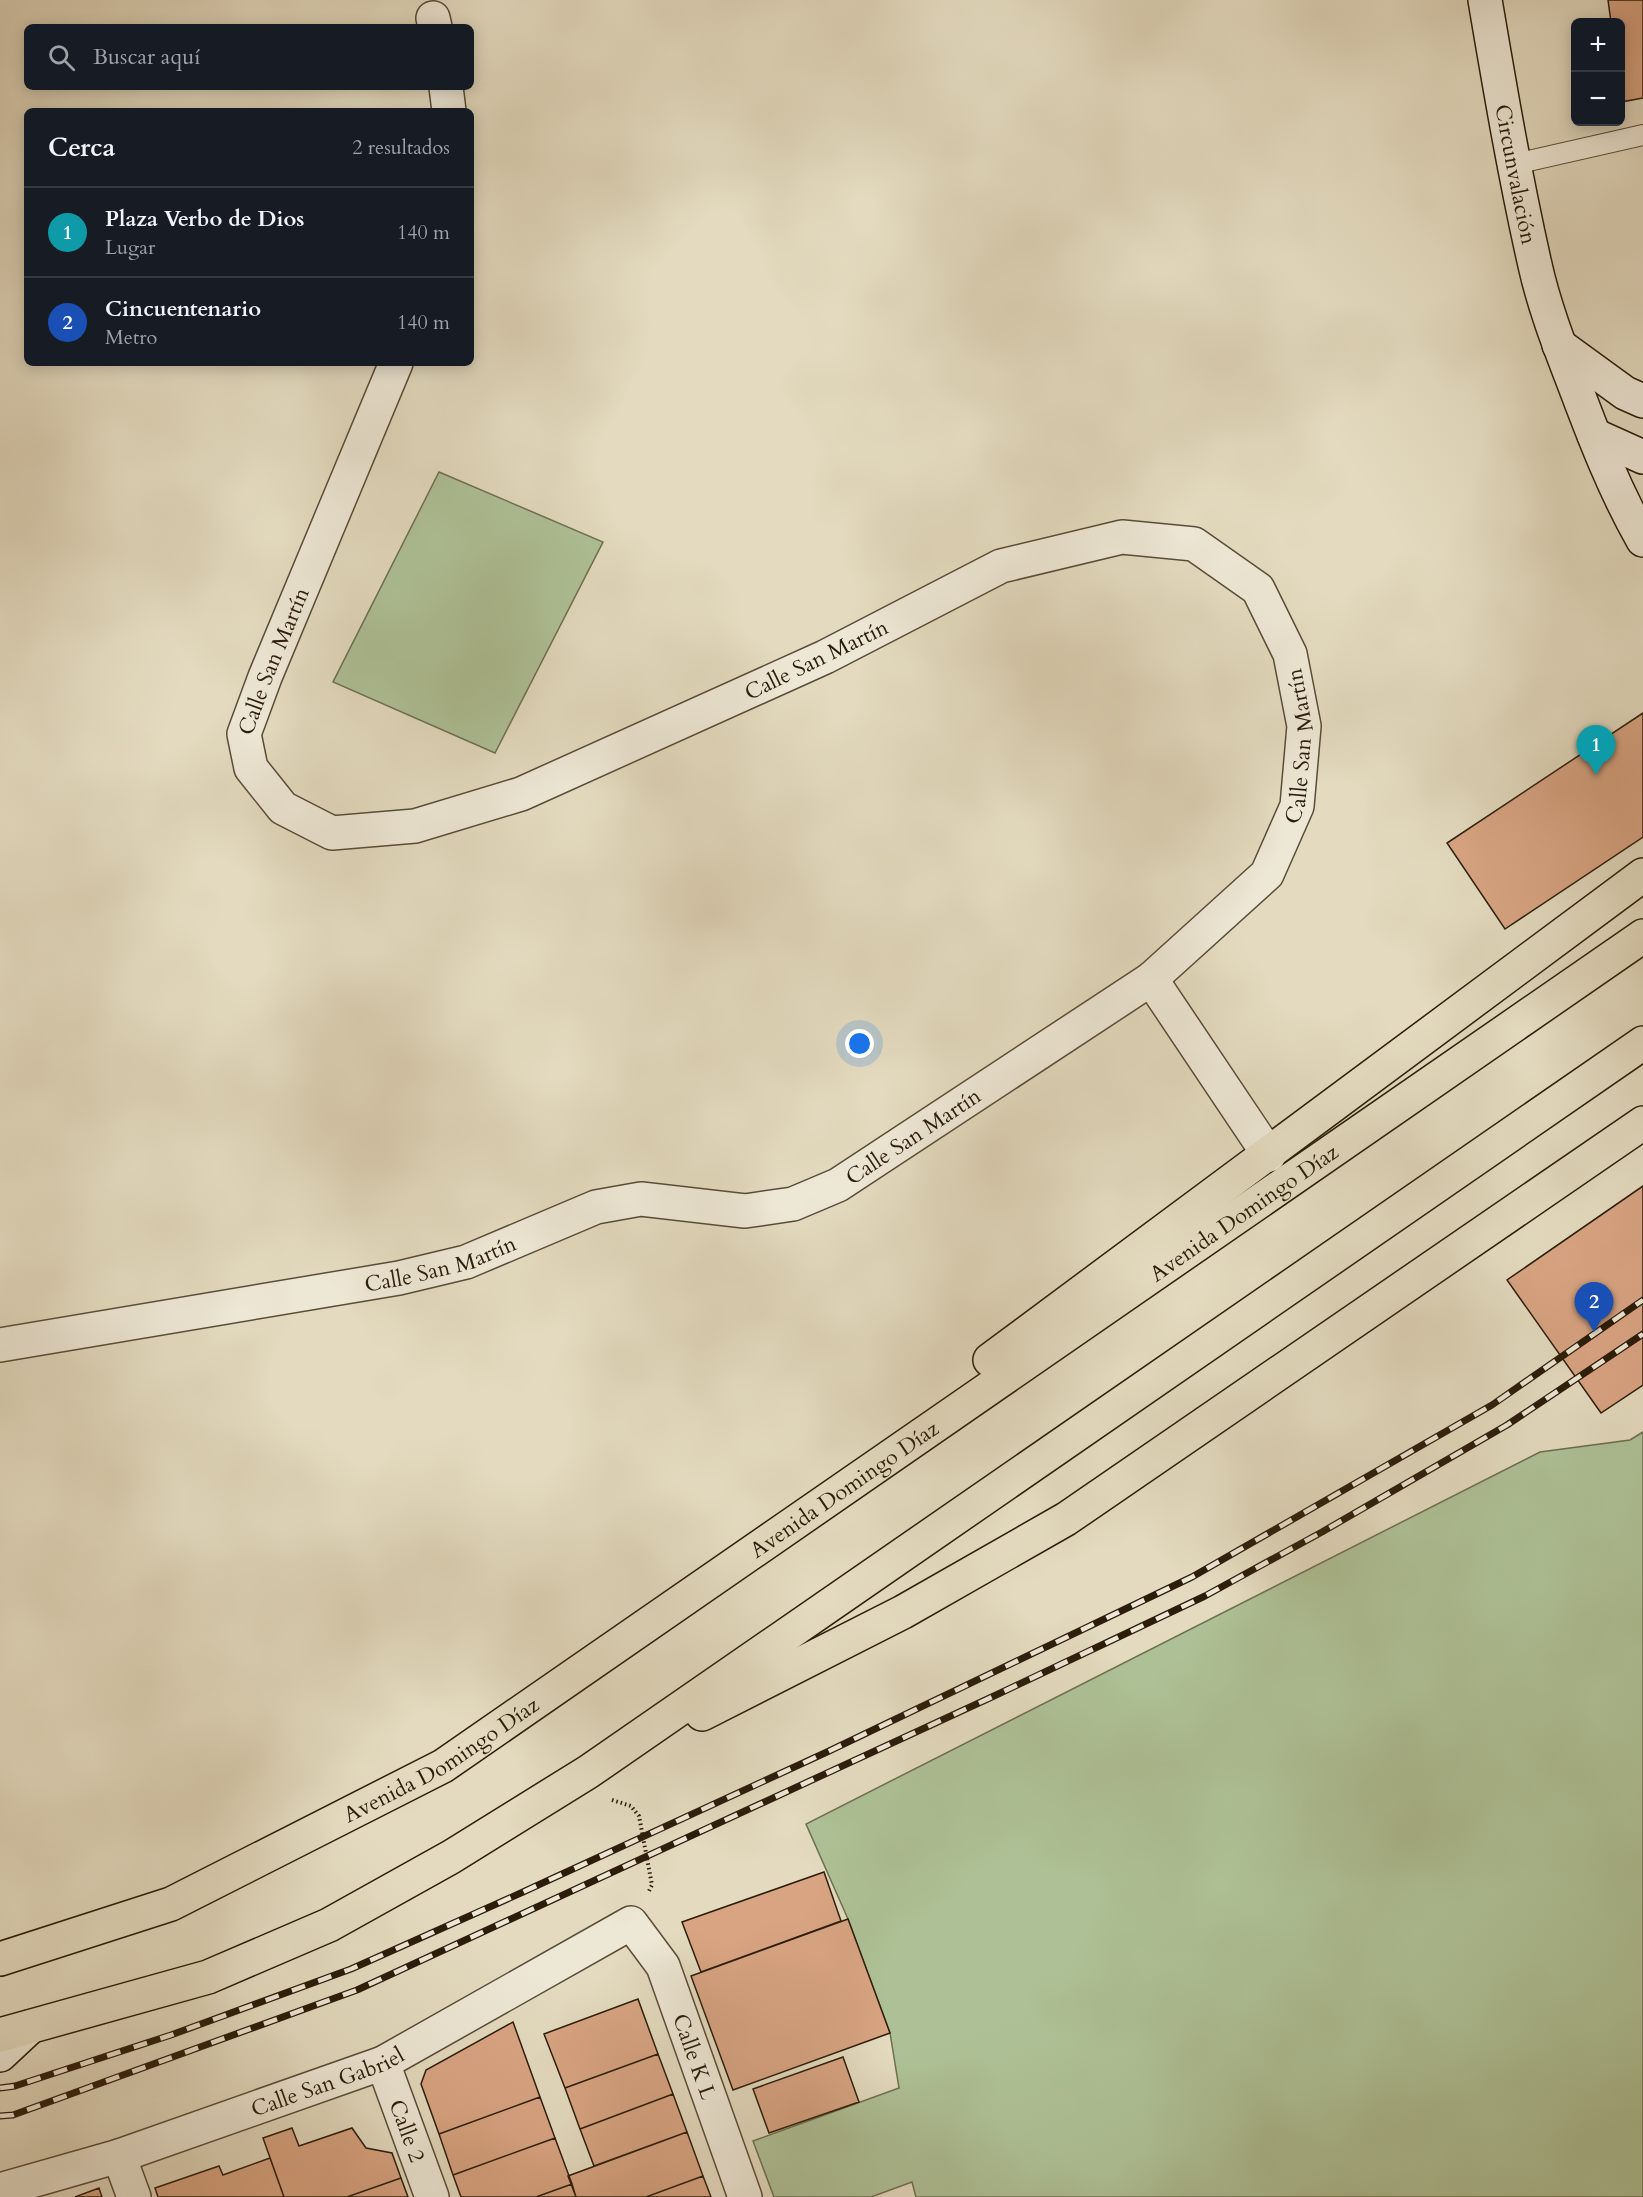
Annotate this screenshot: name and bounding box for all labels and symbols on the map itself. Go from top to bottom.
street label: Circunvalación [1487,102,1544,248]
street label: Calle San Martín [231,583,317,739]
street label: Calle San Martín [740,612,894,708]
street label: Calle San Martín [1277,666,1321,829]
pin: 1 [1576,726,1616,775]
your location [845,1029,874,1058]
street label: Calle San Martín [840,1081,987,1192]
street label: Avenida Domingo Díaz [1144,1137,1345,1289]
street label: Calle San Martín [362,1228,521,1300]
pin: 2 [1574,1282,1614,1332]
street label: Avenida Domingo Díaz [744,1414,945,1565]
street label: Avenida Domingo Díaz [338,1690,545,1830]
street label: Calle K L [665,2010,723,2104]
street label: Calle San Gabriel [247,2040,410,2124]
street label: Calle 2 [382,2095,432,2167]

